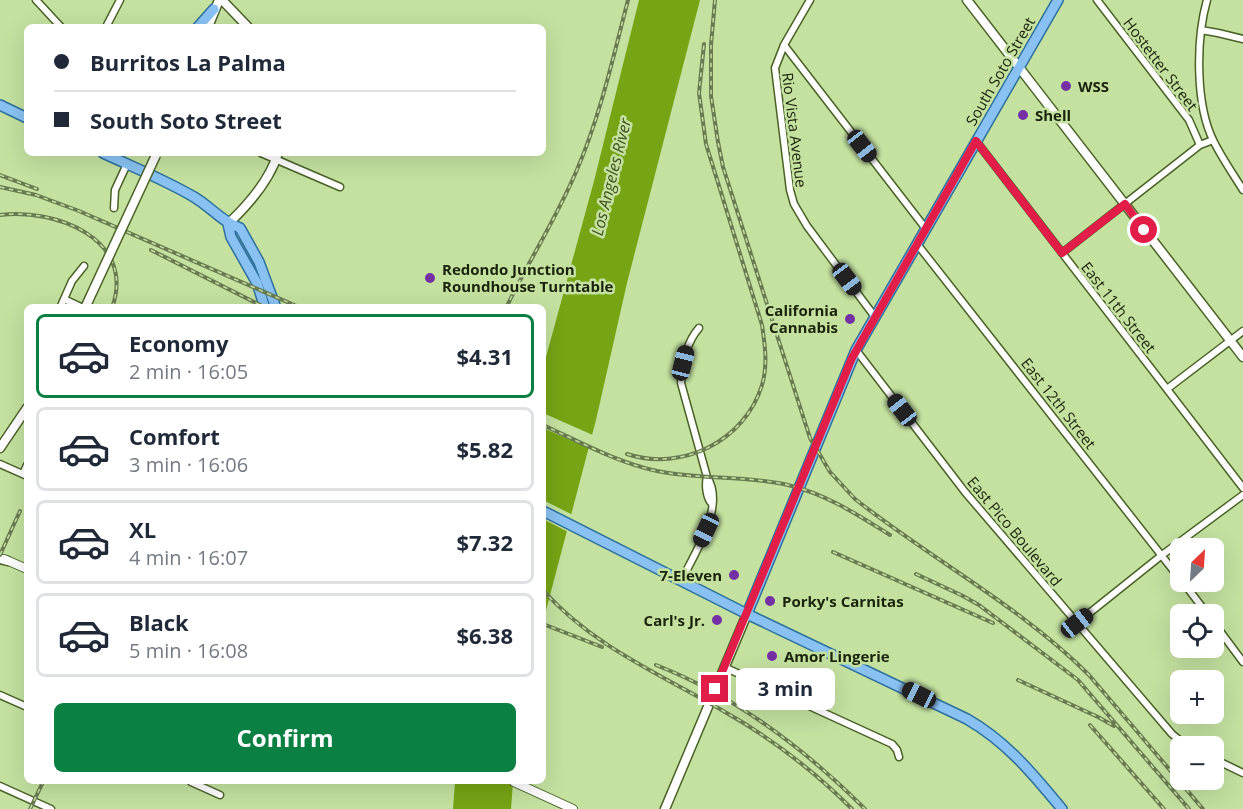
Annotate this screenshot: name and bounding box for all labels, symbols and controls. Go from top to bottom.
street label: South Soto Street [961,13,1039,129]
street label: Hostetter Street [1119,13,1203,115]
text: Burritos La Palma [90,47,286,77]
street label: Rio Vista Avenue [778,71,812,189]
place label: WSS [1078,76,1109,96]
marker: WSS [1059,79,1073,93]
text: South Soto Street [90,105,282,135]
place label: Shell [1035,105,1071,125]
marker: Shell [1016,108,1030,122]
water label: Los Angeles River [586,115,636,238]
car [844,126,880,166]
route start [1130,216,1157,243]
street label: East 11th Street [1077,257,1161,357]
place label: Redondo Junction Roundhouse Turntable [442,259,613,296]
car [829,259,865,299]
marker: Redondo Junction Roundhouse Turntable [423,271,437,285]
place label: California Cannabis [765,300,838,337]
marker: California Cannabis [843,312,857,326]
text: Economy [129,328,228,358]
icon: car [57,329,111,383]
text: $4.31 [456,341,513,371]
car [670,343,696,383]
street label: East 12th Street [1017,353,1101,453]
text: 2 min · 16:05 [129,358,248,385]
car [884,390,920,430]
text: Comfort [129,421,220,451]
icon: car [57,422,111,476]
text: $5.82 [456,434,513,464]
text: 3 min · 16:06 [129,451,248,478]
street label: East Pico Boulevard [963,472,1067,590]
car [690,510,722,550]
text: XL [129,514,156,544]
icon: car [57,515,111,569]
text: $7.32 [456,527,513,557]
north arrow [1170,538,1224,592]
map controls [1170,538,1224,790]
text: 4 min · 16:07 [129,544,248,571]
place label: 7-Eleven [660,565,722,585]
marker: 7-Eleven [727,568,741,582]
place label: Porky's Carnitas [782,591,904,611]
marker: Porky's Carnitas [763,594,777,608]
button: locate [1170,604,1224,658]
car [1057,605,1097,641]
text: Black [129,607,189,637]
icon: car [57,608,111,662]
place label: Carl's Jr. [644,610,705,630]
marker: Carl's Jr. [710,613,724,627]
text: $6.38 [456,620,513,650]
text: 5 min · 16:08 [129,637,248,664]
place label: Amor Lingerie [784,646,890,666]
marker: Amor Lingerie [765,649,779,663]
callout: 3 min [736,668,835,710]
button: + [1170,670,1224,724]
route end [701,675,728,702]
text: 3 min [758,675,813,702]
car [899,679,939,711]
button: Confirm [54,703,516,772]
button: − [1170,736,1224,790]

